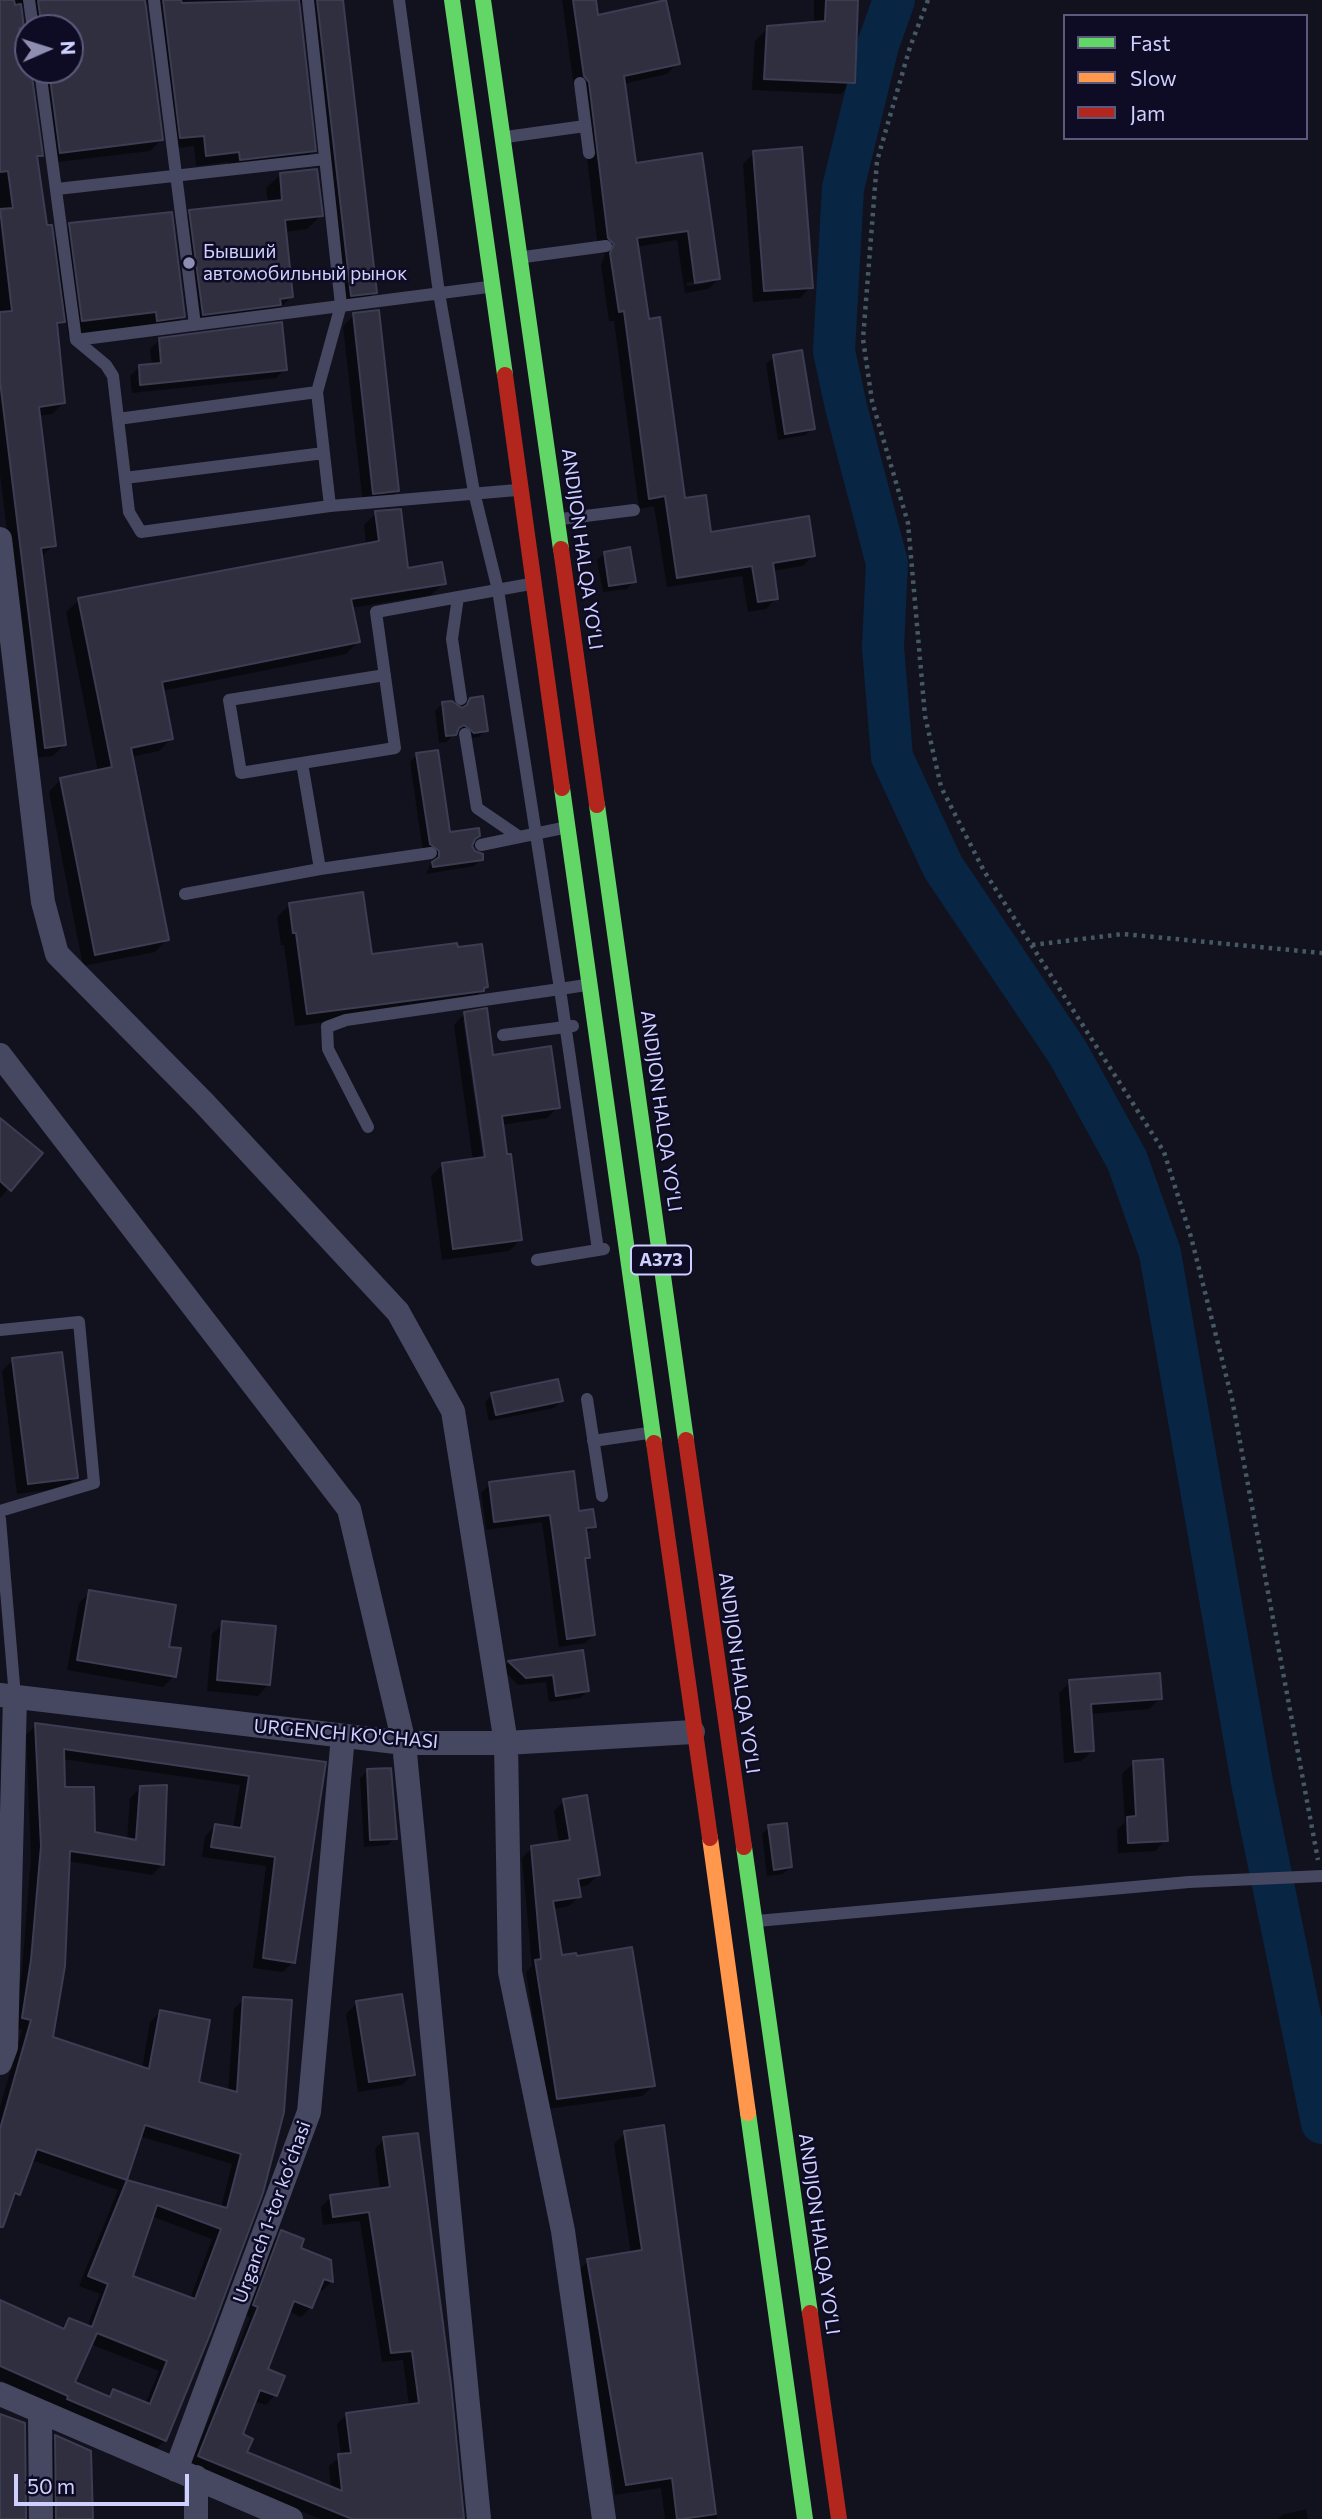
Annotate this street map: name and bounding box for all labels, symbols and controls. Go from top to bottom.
north arrow [14,14,84,84]
legend [1063,14,1308,140]
text: Fast [1130,30,1171,55]
text: N [57,40,80,56]
text: Slow [1130,65,1177,90]
text: Jam [1130,100,1165,125]
place label: Бывший автомобильный рынок [203,241,407,285]
marker: Бывший автомобильный рынок [181,255,197,271]
street label: ANDIJON HALQA YO‘LI [557,447,607,651]
street label: ANDIJON HALQA YO‘LI [636,1009,686,1213]
road number: A373 [631,1246,691,1274]
street label: ANDIJON HALQA YO‘LI [714,1571,764,1775]
street label: URGENCH KO'CHASI [253,1715,439,1753]
street label: Urganch 1-tor koʻchasi [228,2118,316,2306]
street label: ANDIJON HALQA YO‘LI [794,2132,844,2336]
scale bar [18,2460,192,2504]
text: 50 m [27,2473,75,2498]

